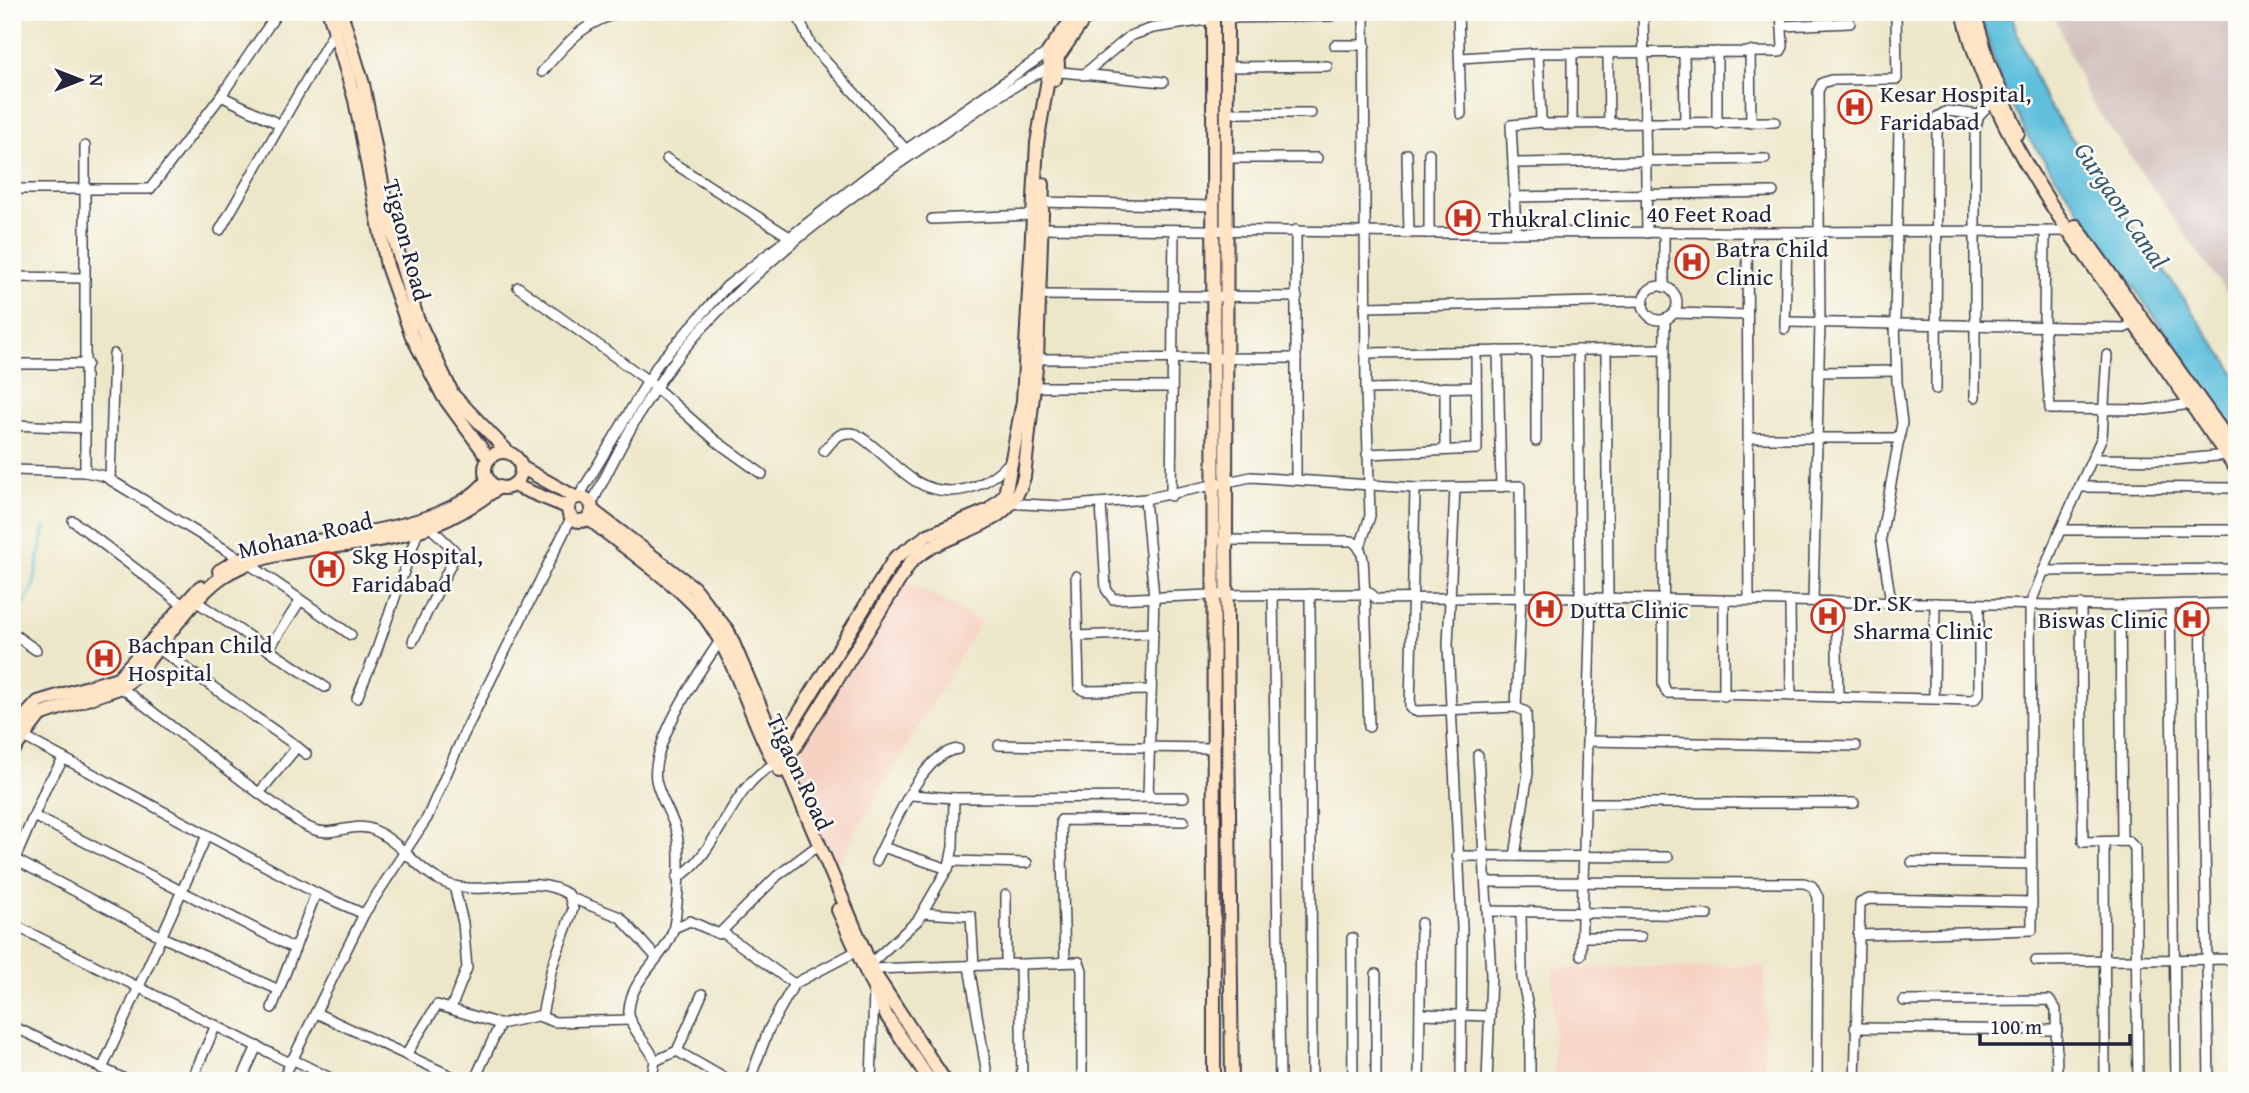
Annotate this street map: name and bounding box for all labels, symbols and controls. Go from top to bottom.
north arrow [46,46,116,116]
text: N [83,74,111,87]
place label: Kesar Hospital, Faridabad [1880,76,2031,139]
hospital icon: Kesar Hospital, Faridabad [1836,88,1874,126]
water label: Gurgaon Canal [2065,134,2179,276]
street label: Tigaon Road [374,175,440,305]
street label: 40 Feet Road [1646,196,1772,231]
hospital icon: Thukral Clinic [1444,199,1482,237]
place label: Thukral Clinic [1488,201,1631,236]
place label: Batra Child Clinic [1716,231,1829,294]
hospital icon: Batra Child Clinic [1673,243,1711,281]
street label: Mohana Road [234,502,376,567]
place label: Skg Hospital, Faridabad [352,538,483,601]
hospital icon: Skg Hospital, Faridabad [308,550,346,588]
place label: Dr. SK Sharma Clinic [1853,585,1993,648]
hospital icon: Dutta Clinic [1526,590,1564,628]
place label: Dutta Clinic [1570,592,1689,627]
hospital icon: Dr. SK Sharma Clinic [1809,597,1847,635]
hospital icon: Biswas Clinic [2173,600,2211,638]
place label: Biswas Clinic [2038,602,2168,637]
place label: Bachpan Child Hospital [128,627,273,690]
hospital icon: Bachpan Child Hospital [85,639,123,677]
street label: Tigaon Road [758,708,842,836]
scale bar [1980,1002,2130,1046]
text: 100 m [1990,1011,2042,1042]

